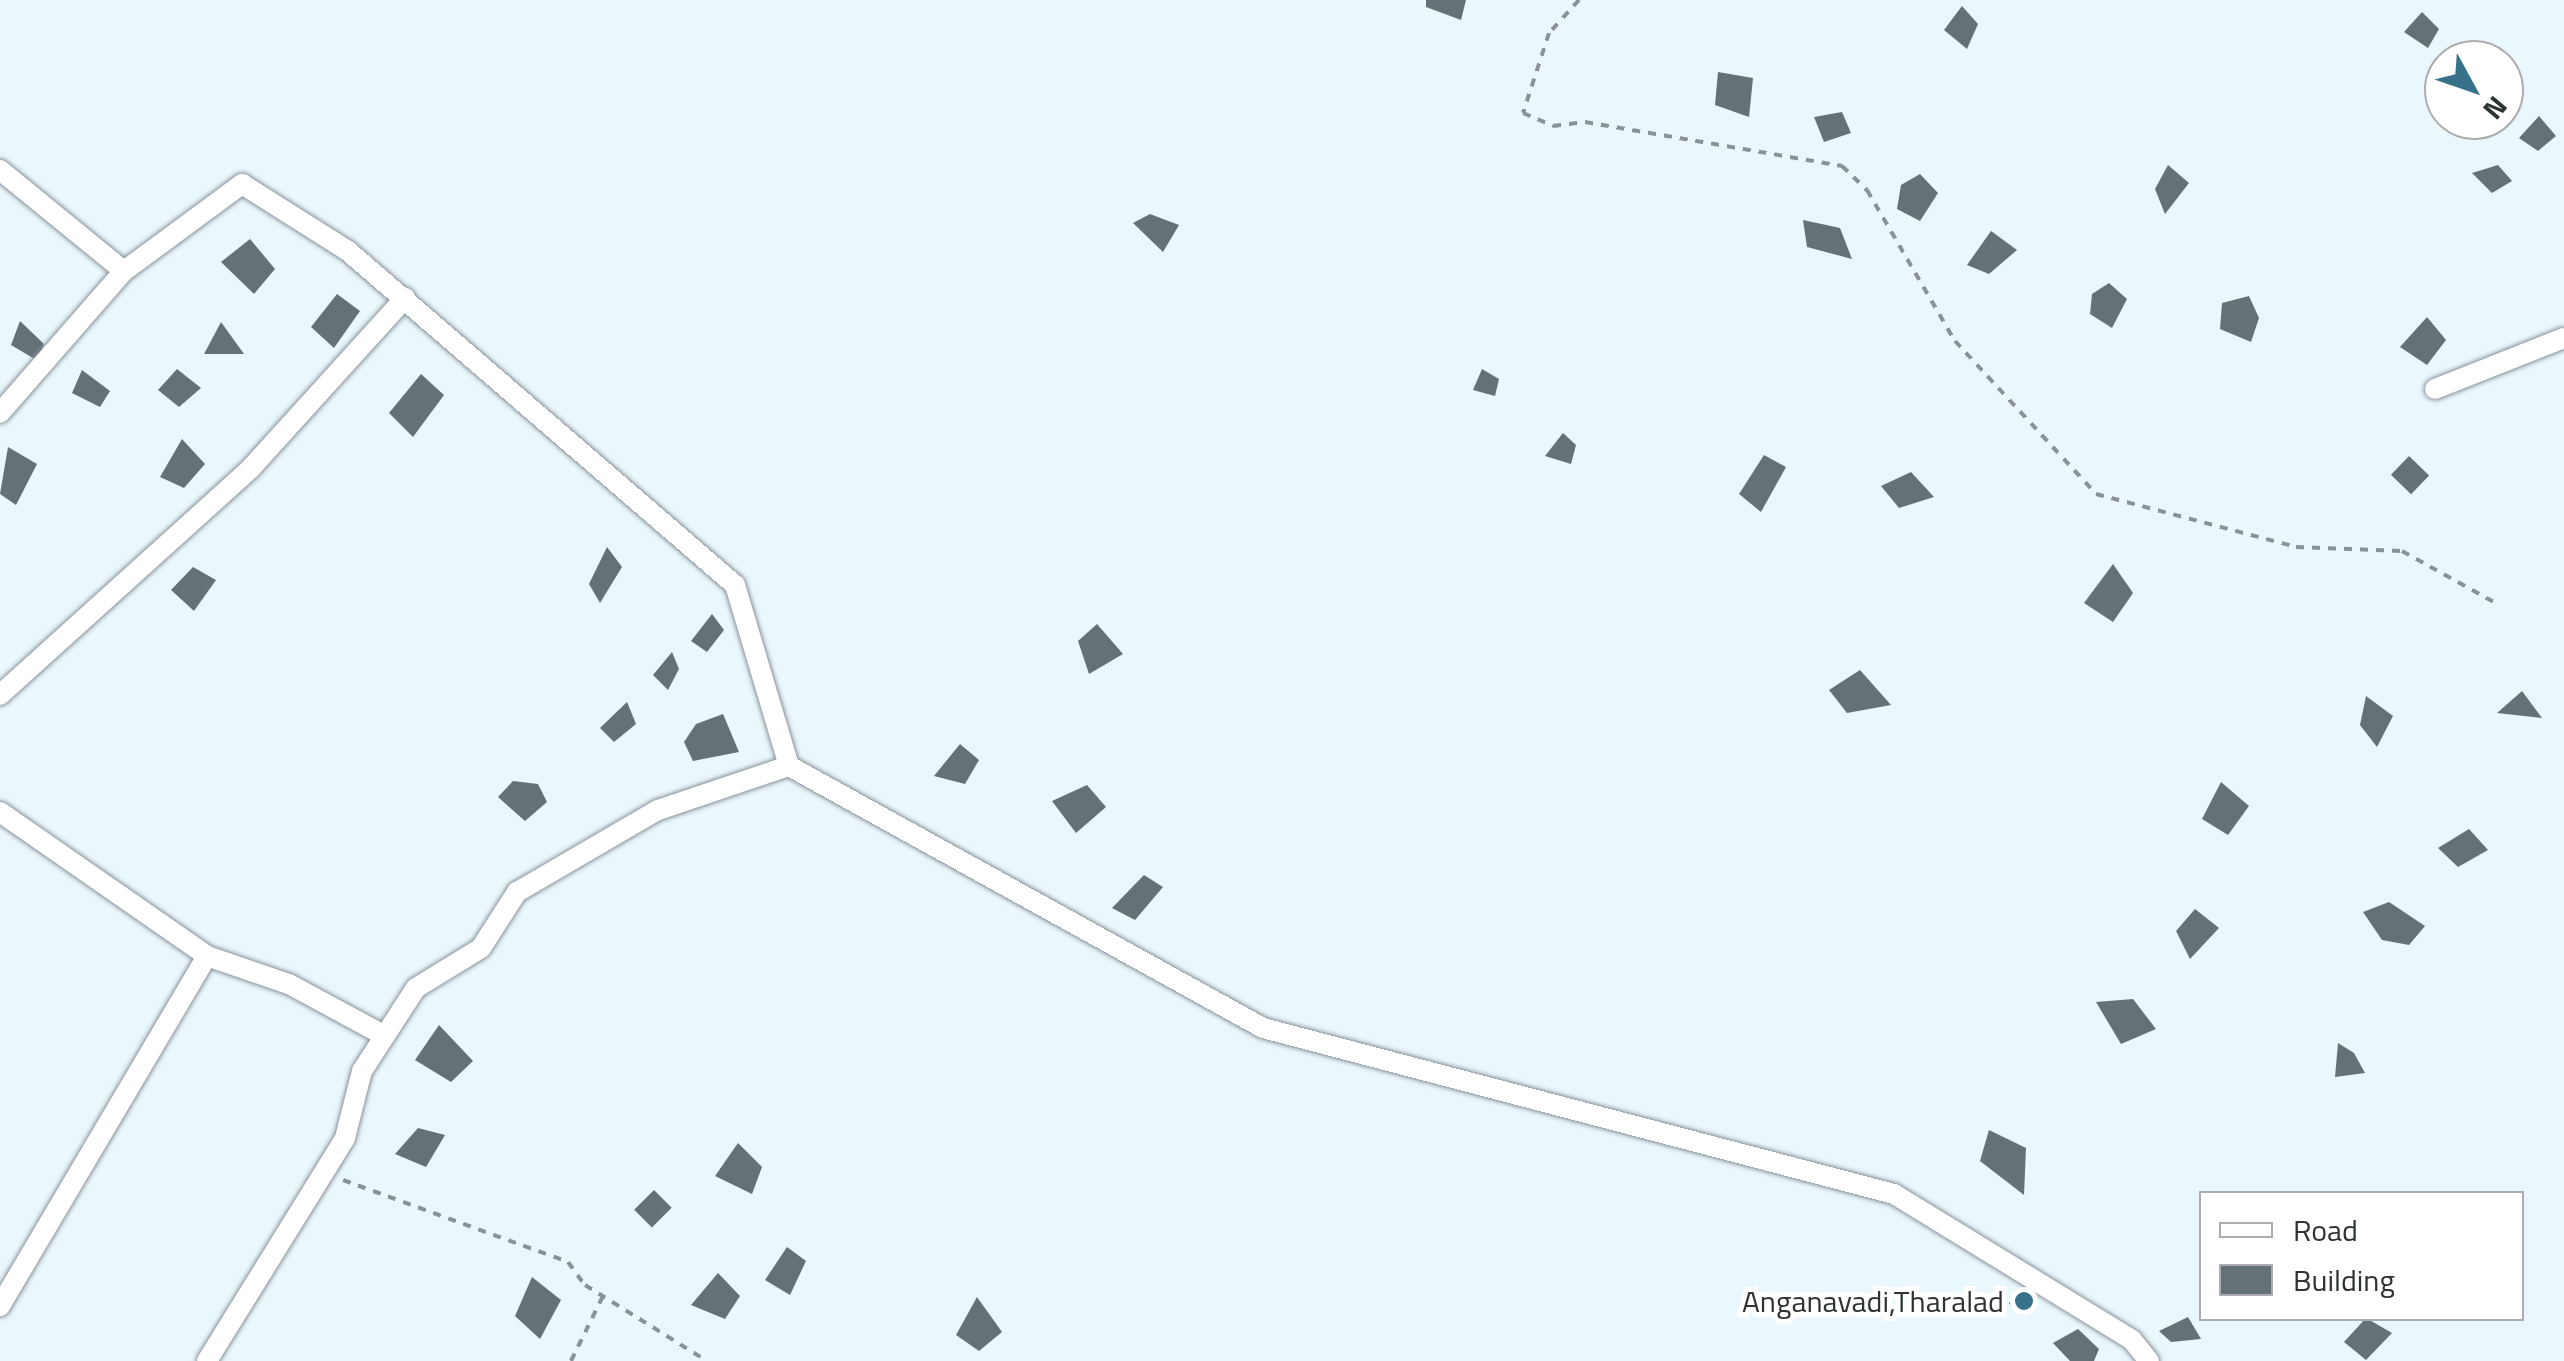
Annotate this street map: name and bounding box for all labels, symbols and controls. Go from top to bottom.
north arrow [2424,40,2524,140]
text: N [2473,87,2519,130]
legend [2199,1191,2524,1321]
text: Road [2293,1207,2358,1253]
text: Building [2293,1257,2395,1303]
place label: Anganavadi,Tharalad [1742,1283,2004,1319]
marker: Anganavadi,Tharalad [2013,1290,2035,1312]

